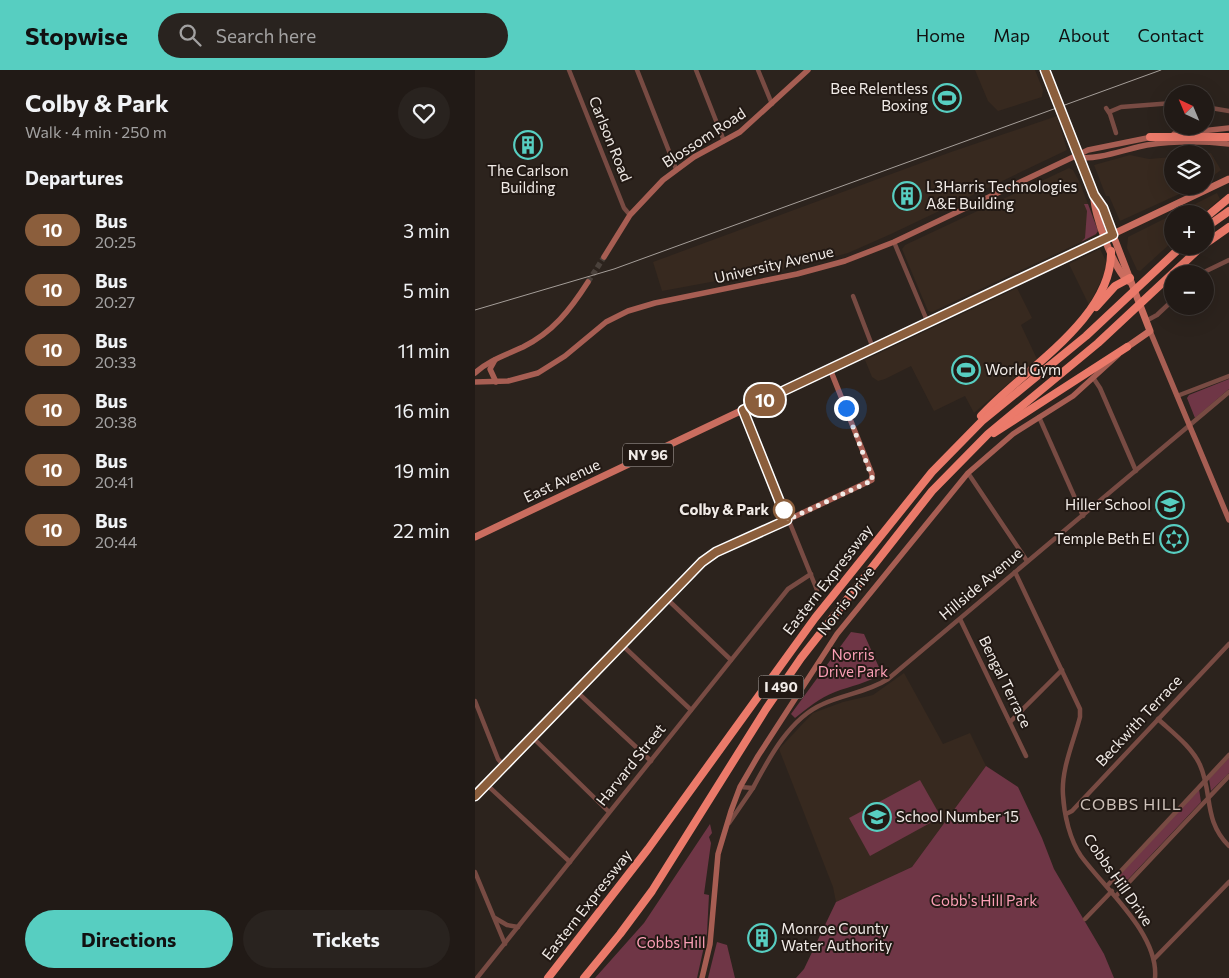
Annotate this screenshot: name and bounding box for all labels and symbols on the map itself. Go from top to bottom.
place label: Bee Relentless Boxing [830,79,928,114]
sports icon: Bee Relentless Boxing [932,83,962,113]
north arrow [1164,85,1214,135]
street label: Carlson Road [586,93,636,184]
street label: Blossom Road [658,104,749,171]
building icon: The Carlson Building [513,130,543,160]
place label: The Carlson Building [487,161,569,196]
place label: L3Harris Technologies A&E Building [926,177,1077,212]
building icon: L3Harris Technologies A&E Building [892,181,922,211]
street label: University Avenue [712,242,835,287]
sports icon: World Gym [951,355,981,385]
place label: World Gym [985,360,1061,378]
line badge: 10 [743,384,787,416]
your location [834,396,859,421]
road number: NY 96 [623,444,673,466]
street label: East Avenue [520,454,603,506]
school or university icon: Hiller School [1155,490,1185,520]
place label: Hiller School [1065,495,1151,513]
marker: Colby & Park [773,499,795,521]
place label: Colby & Park [679,500,769,518]
street label: Eastern Expressway [779,520,876,638]
synagogue icon: Temple Beth El [1159,524,1189,554]
place label: Temple Beth El [1054,529,1155,547]
street label: Hillside Avenue [935,543,1026,623]
street label: Norris Drive [813,562,878,638]
street label: Bengal Terrace [976,633,1036,731]
park label: Norris Drive Park [818,645,888,680]
street label: Beckwith Terrace [1091,671,1185,770]
road number: I 490 [759,676,803,698]
street label: Harvard Street [592,720,669,809]
district label: COBBS HILL [1080,794,1182,813]
school or university icon: School Number 15 [862,802,892,832]
place label: School Number 15 [896,807,1019,825]
street label: Cobbs Hill Drive [1080,830,1157,929]
street label: Eastern Expressway [538,845,635,963]
park label: Cobb's Hill Park [931,891,1037,909]
place label: Monroe County Water Authority [781,919,892,954]
building icon: Monroe County Water Authority [747,923,777,953]
park label: Cobbs Hill [636,933,706,951]

